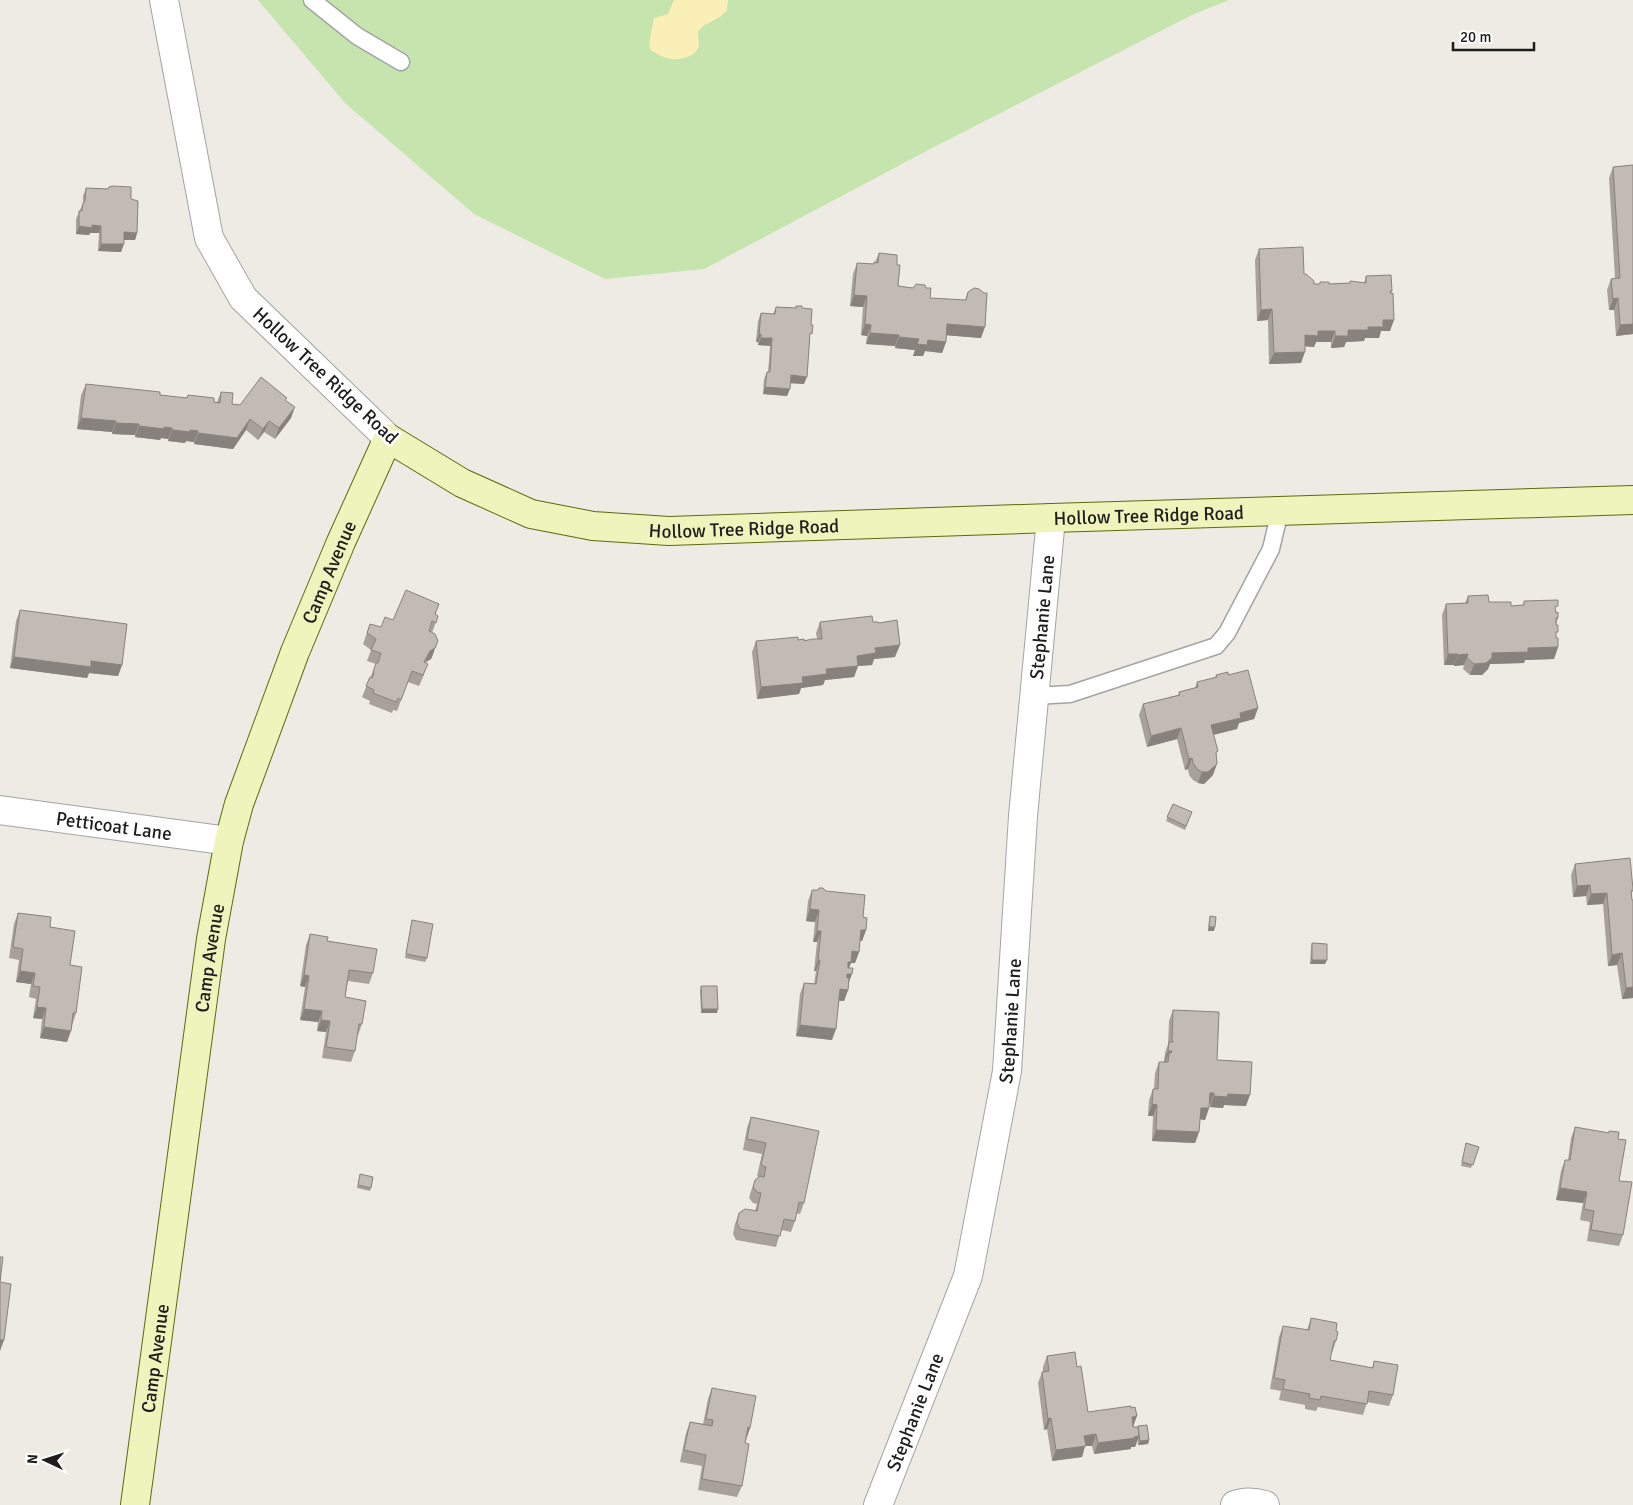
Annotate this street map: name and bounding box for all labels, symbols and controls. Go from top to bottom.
scale bar [1453,20,1534,52]
text: 20 m [1460,28,1491,46]
street label: Hollow Tree Ridge Road [248,302,403,449]
street label: Hollow Tree Ridge Road [1053,501,1244,531]
street label: Hollow Tree Ridge Road [648,514,840,544]
street label: Camp Avenue [297,517,362,627]
street label: Stephanie Lane [1025,554,1060,681]
street label: Petticoat Lane [54,807,173,846]
street label: Camp Avenue [190,902,230,1014]
street label: Stephanie Lane [994,958,1027,1086]
street label: Camp Avenue [136,1302,175,1415]
street label: Stephanie Lane [881,1350,950,1475]
north arrow [20,1435,70,1485]
text: N [24,1454,41,1465]

